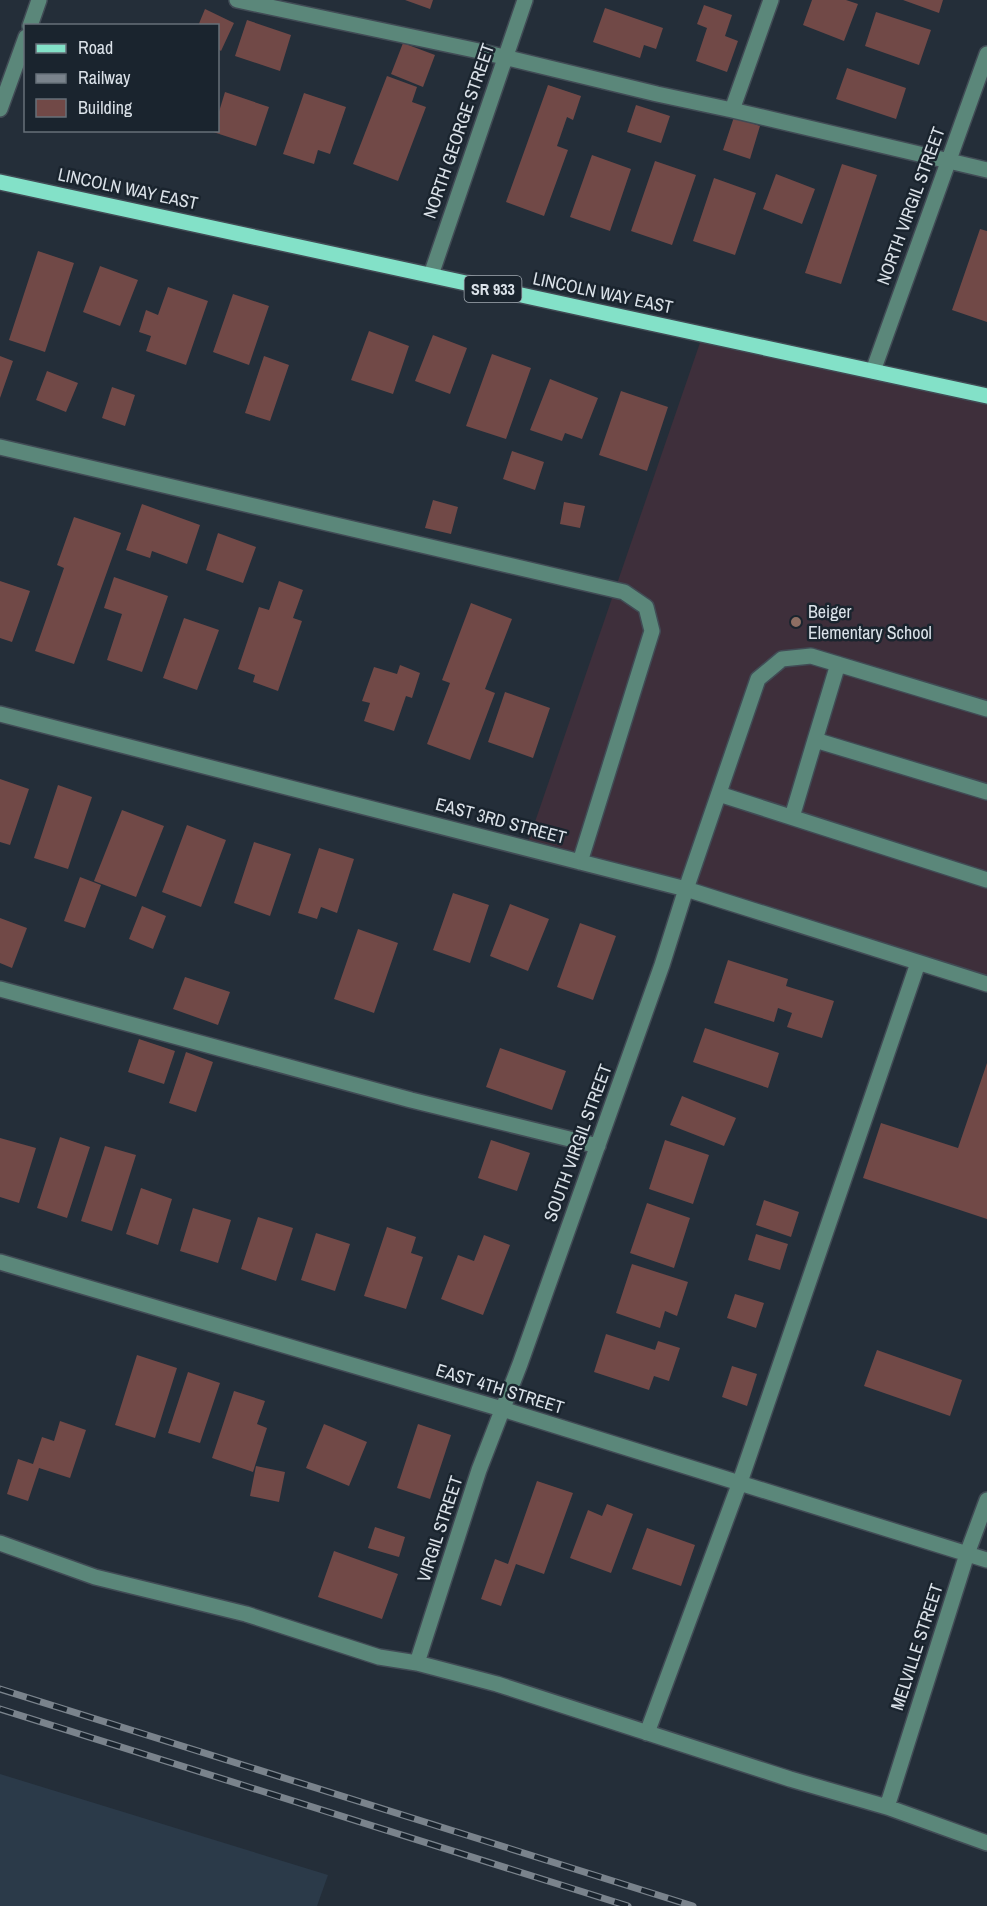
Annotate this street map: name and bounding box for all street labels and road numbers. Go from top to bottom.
street label: NORTH GEORGE STREET [417,40,500,222]
street label: NORTH VIRGIL STREET [870,123,951,288]
street label: LINCOLN WAY EAST [56,161,200,216]
street label: LINCOLN WAY EAST [531,265,675,320]
road number: SR 933 [464,276,522,302]
street label: EAST 3RD STREET [433,791,569,850]
street label: SOUTH VIRGIL STREET [537,1061,618,1225]
street label: EAST 4TH STREET [433,1357,567,1420]
street label: VIRGIL STREET [411,1473,468,1585]
street label: MELVILLE STREET [884,1580,949,1713]

